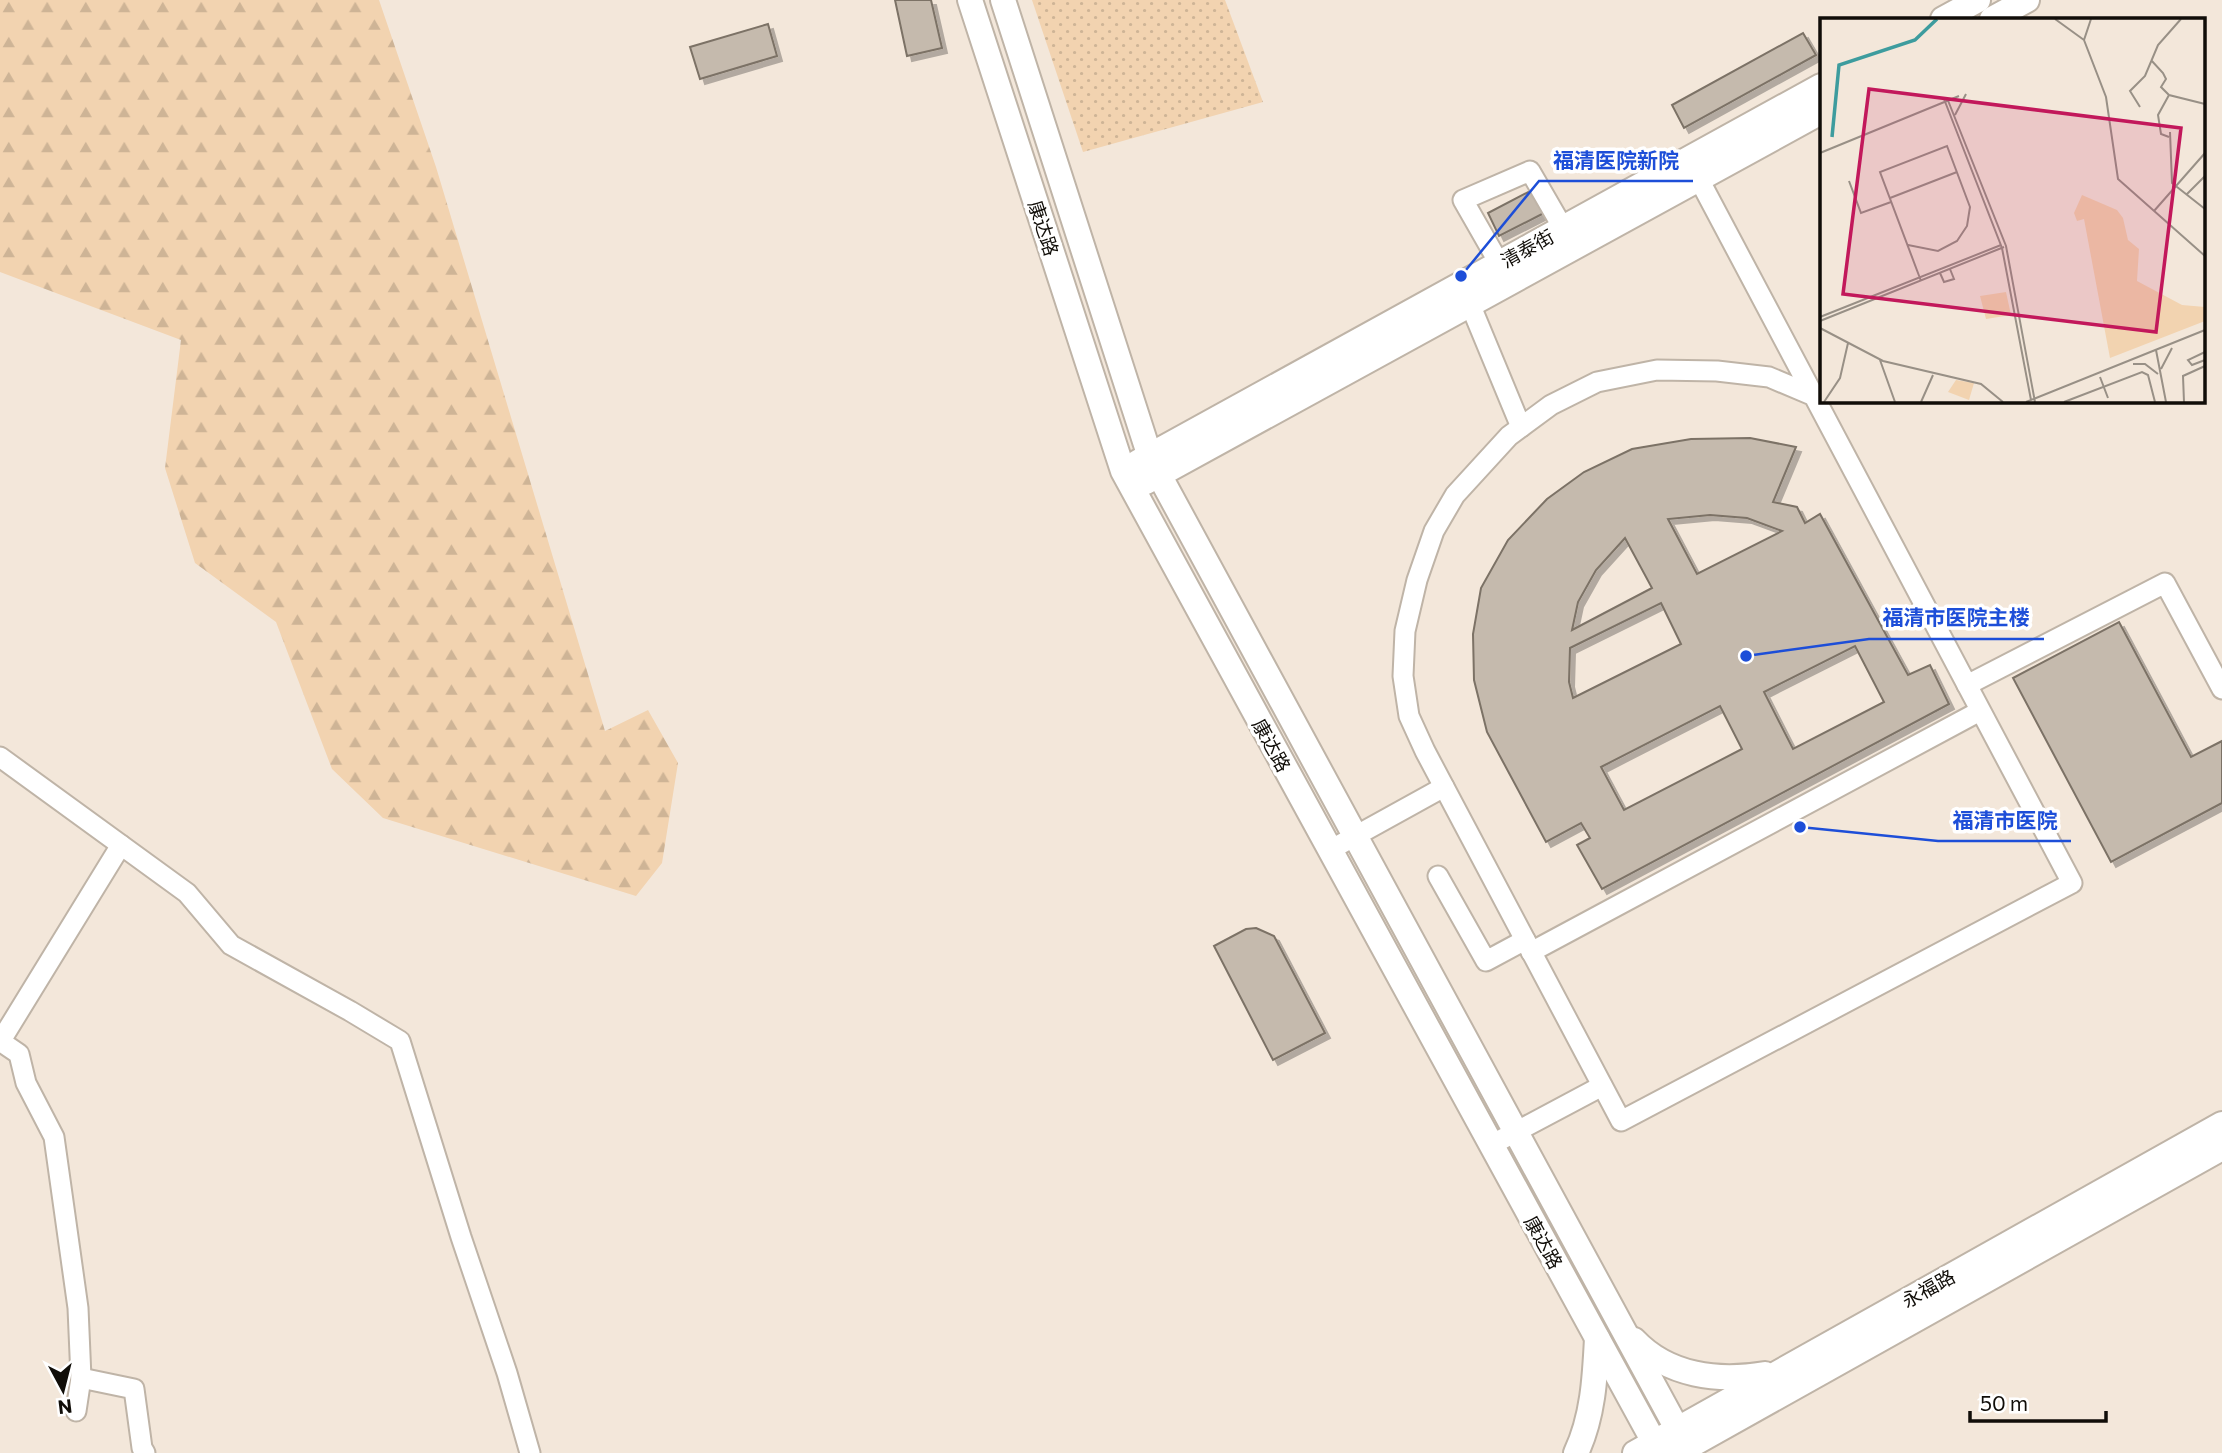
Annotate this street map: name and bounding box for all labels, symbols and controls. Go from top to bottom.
inset map [1820,18,2204,402]
callout: 福清医院新院 [1539,139,1693,181]
text: 福清医院新院 [1553,147,1679,172]
street label: 康达路 [1024,197,1064,259]
street label: 清泰街 [1496,224,1558,272]
callout: 福清市医院主楼 [1869,597,2044,639]
text: 福清市医院主楼 [1883,604,2030,629]
street label: 康达路 [1248,714,1296,776]
callout: 福清市医院 [1938,799,2071,841]
text: 福清市医院 [1953,807,2058,832]
street label: 康达路 [1520,1211,1568,1273]
street label: 永福路 [1897,1264,1959,1312]
north arrow [28,1355,98,1425]
scale bar [1970,1380,2106,1424]
text: 50 m [1980,1390,2028,1415]
text: N [57,1395,74,1420]

